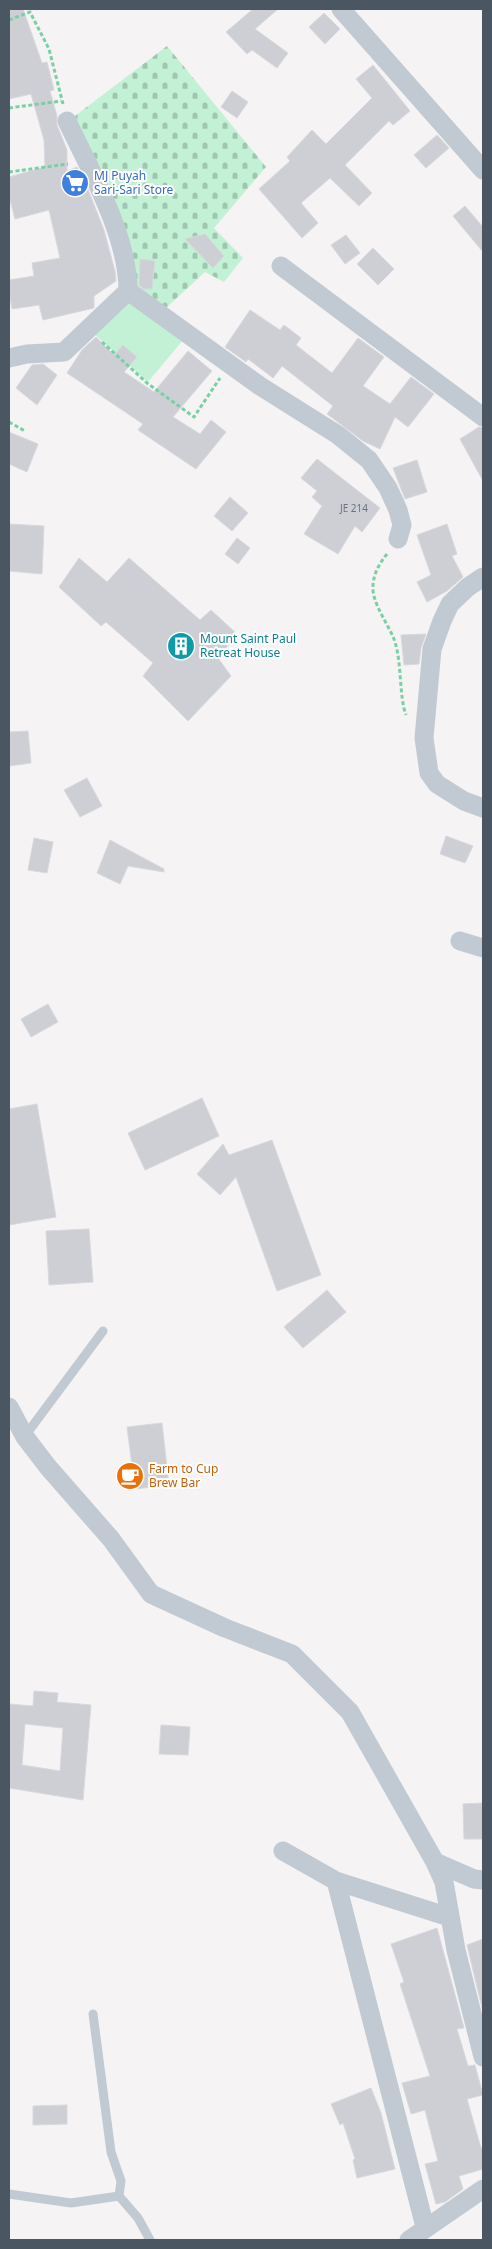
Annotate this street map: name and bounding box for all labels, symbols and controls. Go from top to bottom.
place label: MJ Puyah Sari-Sari Store [94,167,174,198]
supermarket icon: MJ Puyah Sari-Sari Store [60,168,90,198]
house number: JE 214 [339,501,368,515]
place label: Mount Saint Paul Retreat House [200,630,296,661]
building icon: Mount Saint Paul Retreat House [166,631,196,661]
place label: Farm to Cup Brew Bar [149,1460,218,1491]
cafe icon: Farm to Cup Brew Bar [115,1461,145,1491]

